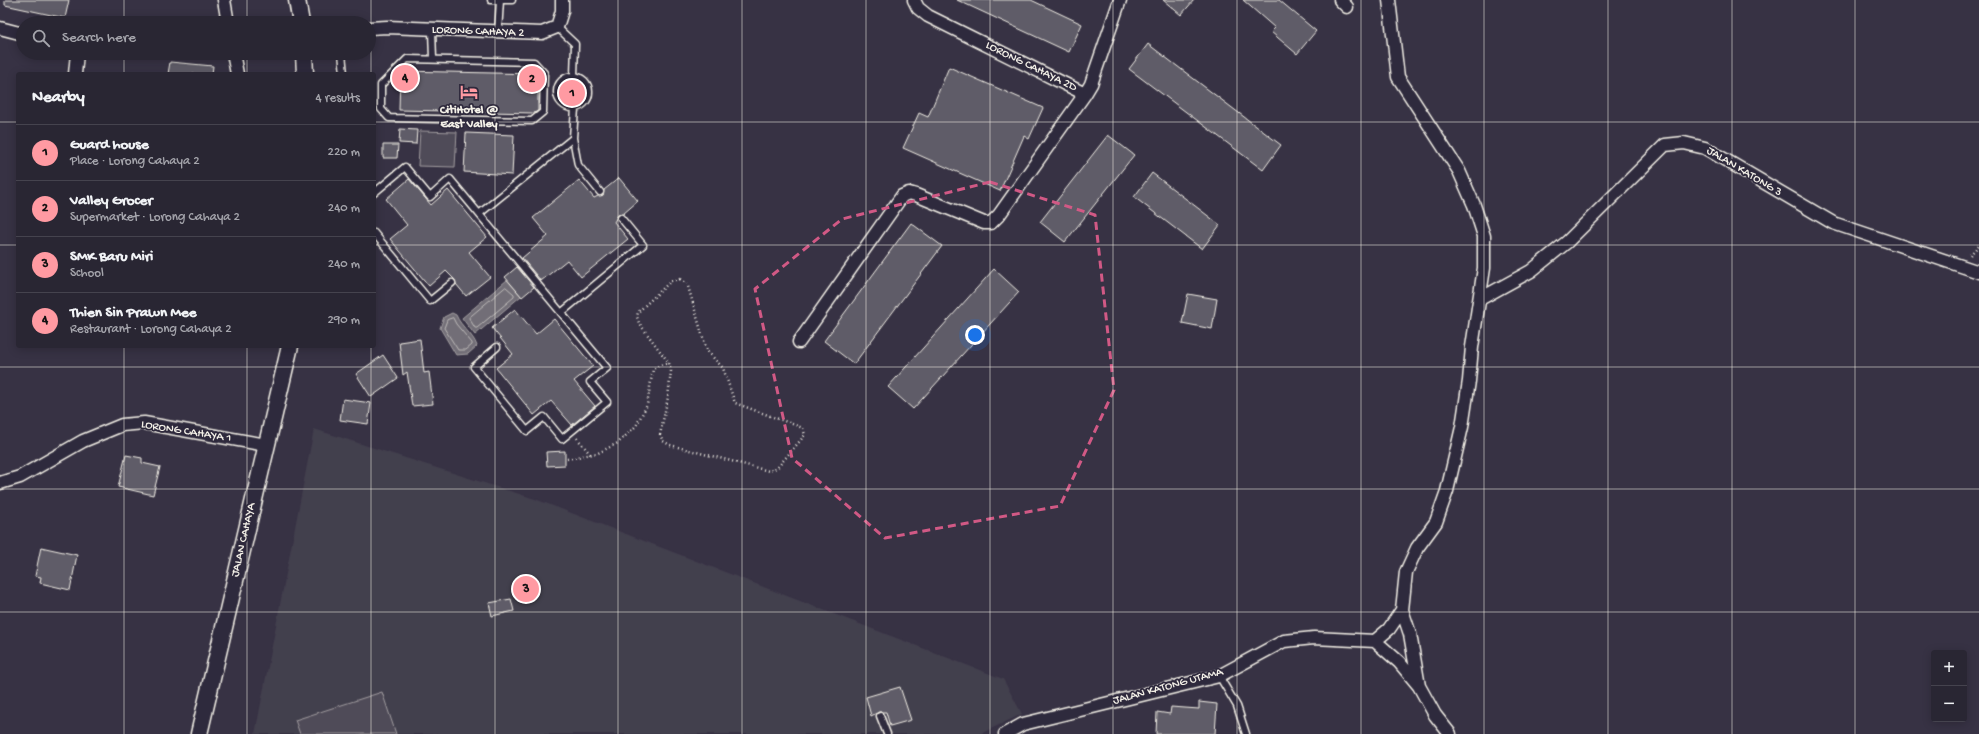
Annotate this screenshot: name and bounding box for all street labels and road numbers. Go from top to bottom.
street label: LORONG CAHAYA 2 [432,23,524,41]
street label: LORONG CAHAYA 2D [983,39,1079,95]
street label: JALAN KATONG 3 [1704,144,1784,200]
street label: LORONG CAHAYA 1 [140,418,232,446]
street label: JALAN CAHAYA [229,501,260,578]
street label: JALAN KATONG UTAMA [1111,665,1225,708]

